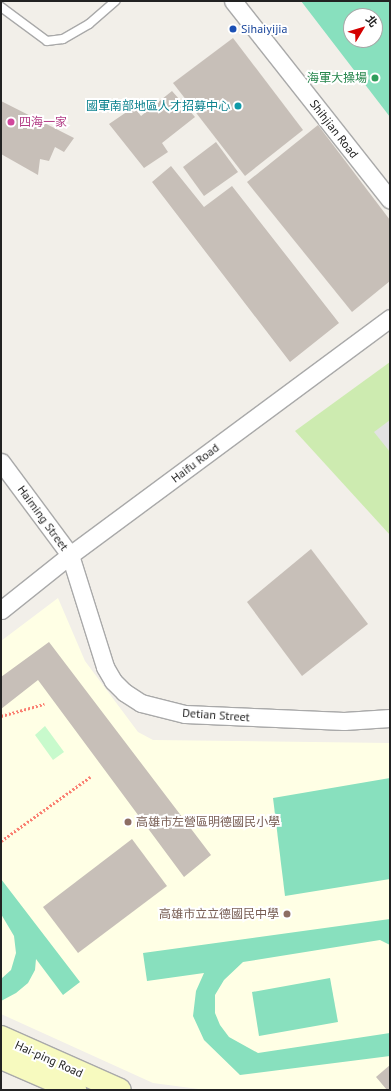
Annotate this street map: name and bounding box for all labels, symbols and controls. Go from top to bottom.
north arrow [343,8,383,48]
text: 北 [363,13,381,30]
place label: Sihaiyijia [241,22,287,36]
marker: Sihaiyijia [228,24,238,34]
place label: 海軍大操場 [307,71,367,85]
marker: 海軍大操場 [370,73,380,83]
street label: Shihjian Road [307,97,361,161]
place label: 國軍南部地區人才招募中心 [86,99,230,113]
marker: 國軍南部地區人才招募中心 [233,101,243,111]
place label: 四海一家 [19,115,67,129]
marker: 四海一家 [6,117,16,127]
street label: Haifu Road [168,440,222,486]
street label: Haiming Street [15,483,71,553]
street label: Detian Street [182,705,250,725]
place label: 高雄市左營區明德國民小學 [136,815,280,829]
marker: 高雄市左營區明德國民小學 [123,817,133,827]
place label: 高雄市立立德國民中學 [159,907,279,921]
marker: 高雄市立立德國民中學 [282,909,292,919]
street label: Hai-ping Road [13,1038,85,1080]

